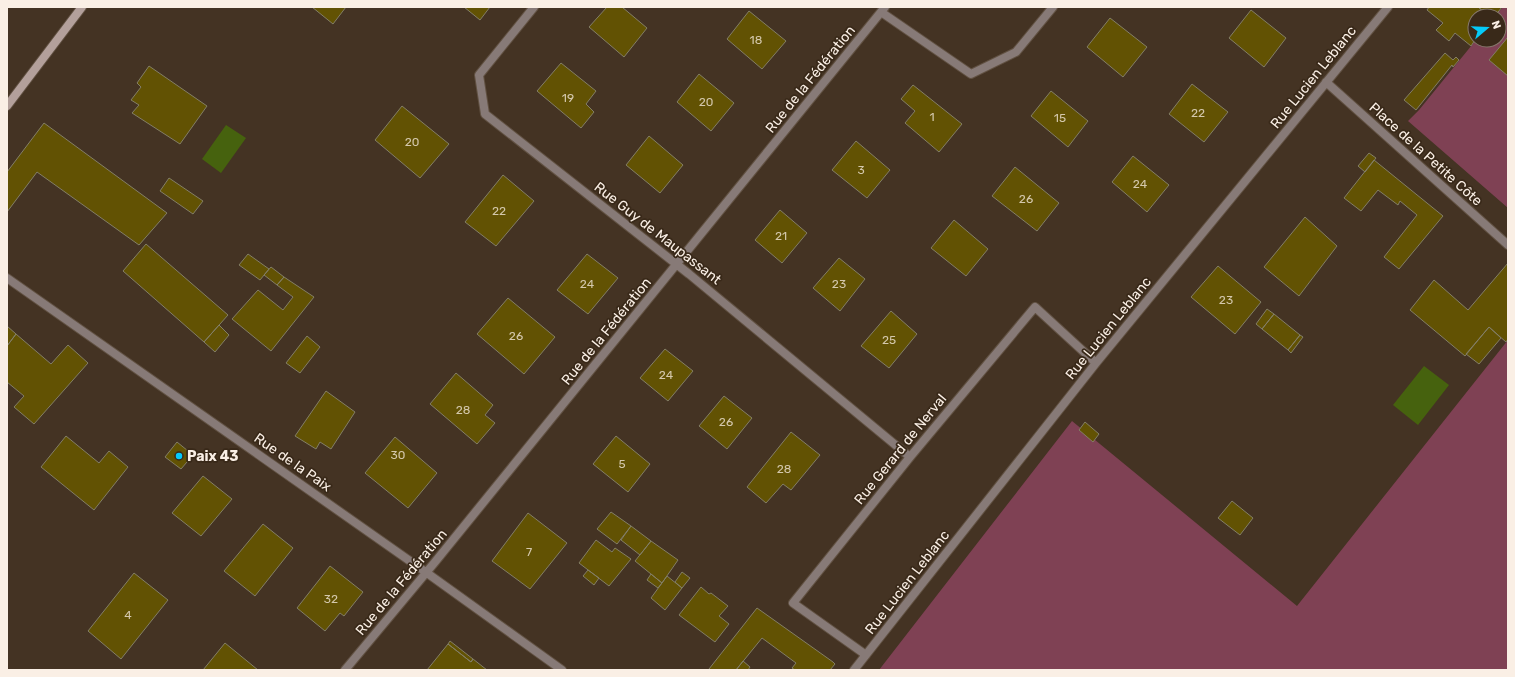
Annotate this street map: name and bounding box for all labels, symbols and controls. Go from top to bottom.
north arrow [1467,8,1507,48]
text: N [1489,19,1503,31]
street label: Rue de la Fédération [762,22,859,136]
street label: Rue Lucien Leblanc [1267,22,1360,132]
house number: 18 [750,33,762,47]
house number: 19 [562,91,574,105]
house number: 20 [699,95,713,109]
street label: Place de la Petite Côte [1366,99,1486,210]
house number: 22 [1191,106,1205,120]
house number: 1 [929,110,935,124]
house number: 15 [1054,111,1066,125]
house number: 20 [405,135,419,149]
house number: 3 [857,163,865,177]
house number: 24 [1133,177,1148,191]
street label: Rue Guy de Maupassant [591,179,725,289]
house number: 26 [1019,192,1033,206]
house number: 22 [492,204,506,218]
house number: 21 [775,229,787,243]
street label: Rue Lucien Leblanc [1062,273,1155,383]
street label: Rue de la Fédération [558,274,655,388]
house number: 24 [580,277,595,291]
house number: 23 [832,277,846,291]
house number: 23 [1219,293,1233,307]
house number: 26 [509,329,523,343]
house number: 25 [882,333,896,347]
house number: 24 [659,368,674,382]
street label: Rue Gerard de Nerval [851,391,950,508]
house number: 28 [456,403,470,417]
house number: 26 [719,415,733,429]
street label: Rue de la Paix [251,429,335,496]
place label: Paix 43 [187,448,239,465]
house number: 30 [391,448,405,462]
marker: Paix 43 [174,451,184,461]
house number: 5 [618,457,626,471]
house number: 28 [777,462,791,476]
street label: Rue de la Fédération [352,526,451,639]
street label: Rue Lucien Leblanc [862,527,953,638]
house number: 7 [526,545,532,559]
house number: 32 [324,592,338,606]
house number: 4 [124,608,132,622]

